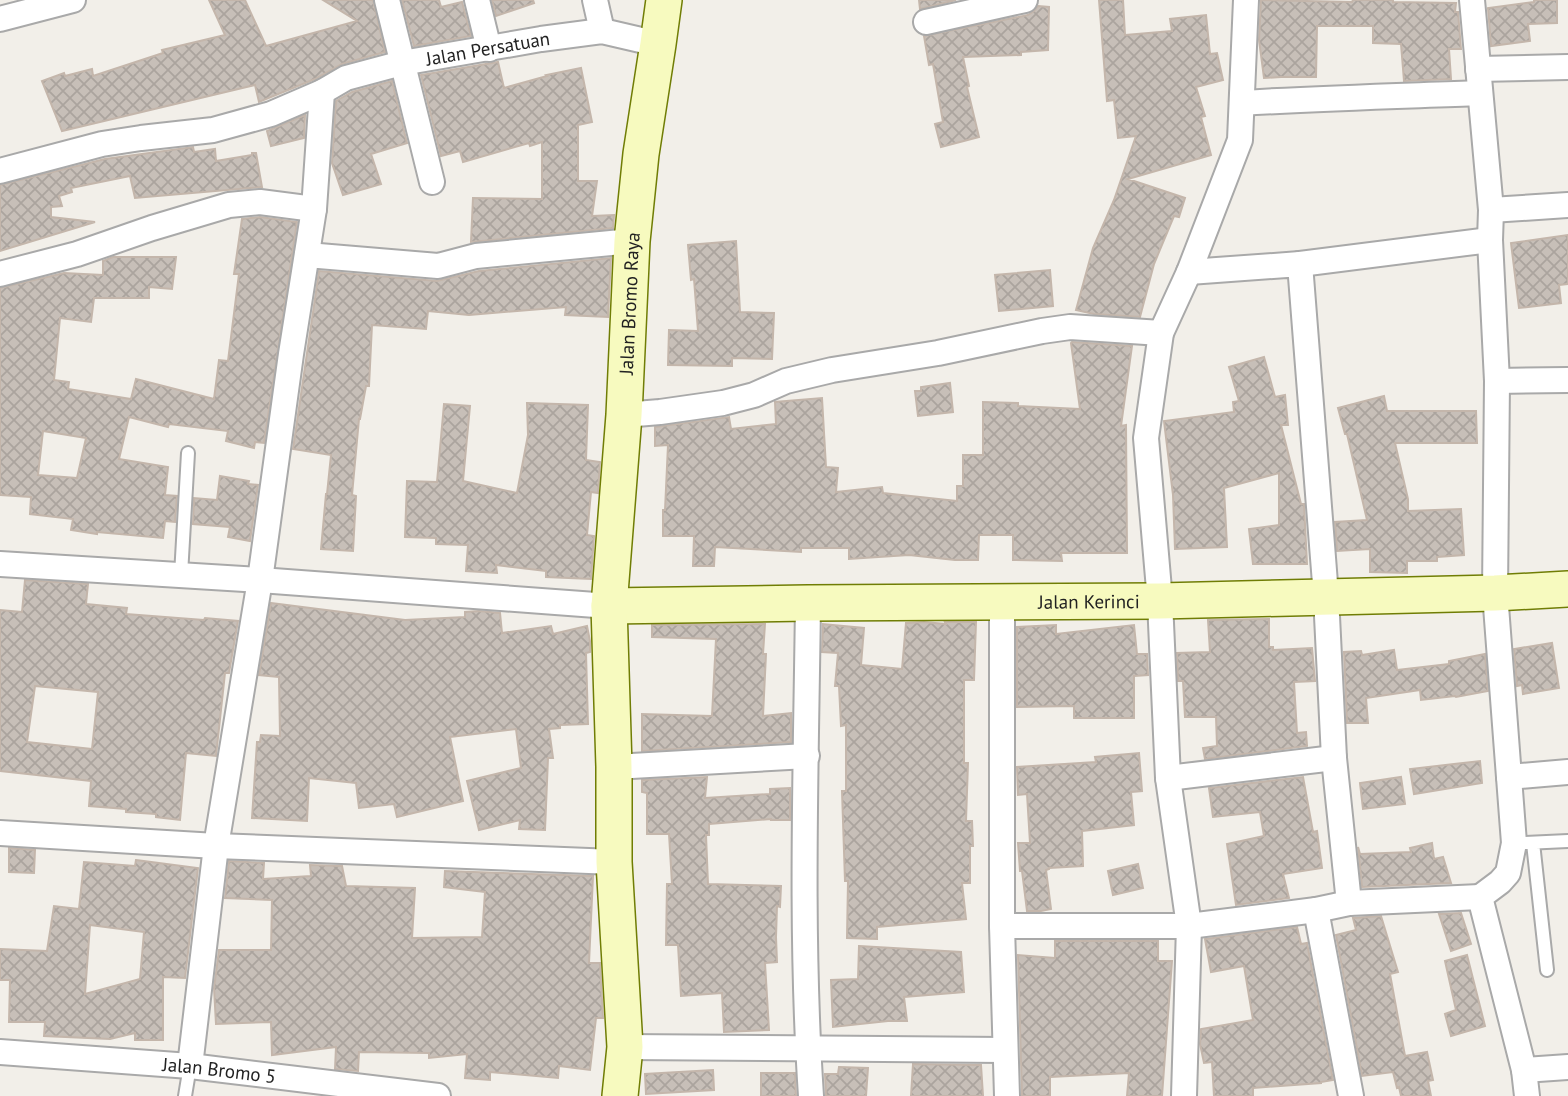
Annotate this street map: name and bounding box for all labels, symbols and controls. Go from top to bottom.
street label: Jalan Persatuan [423,26,551,71]
street label: Jalan Bromo Raya [614,231,645,376]
street label: Jalan Kerinci [1037,589,1140,614]
street label: Jalan Bromo 5 [161,1052,277,1088]

